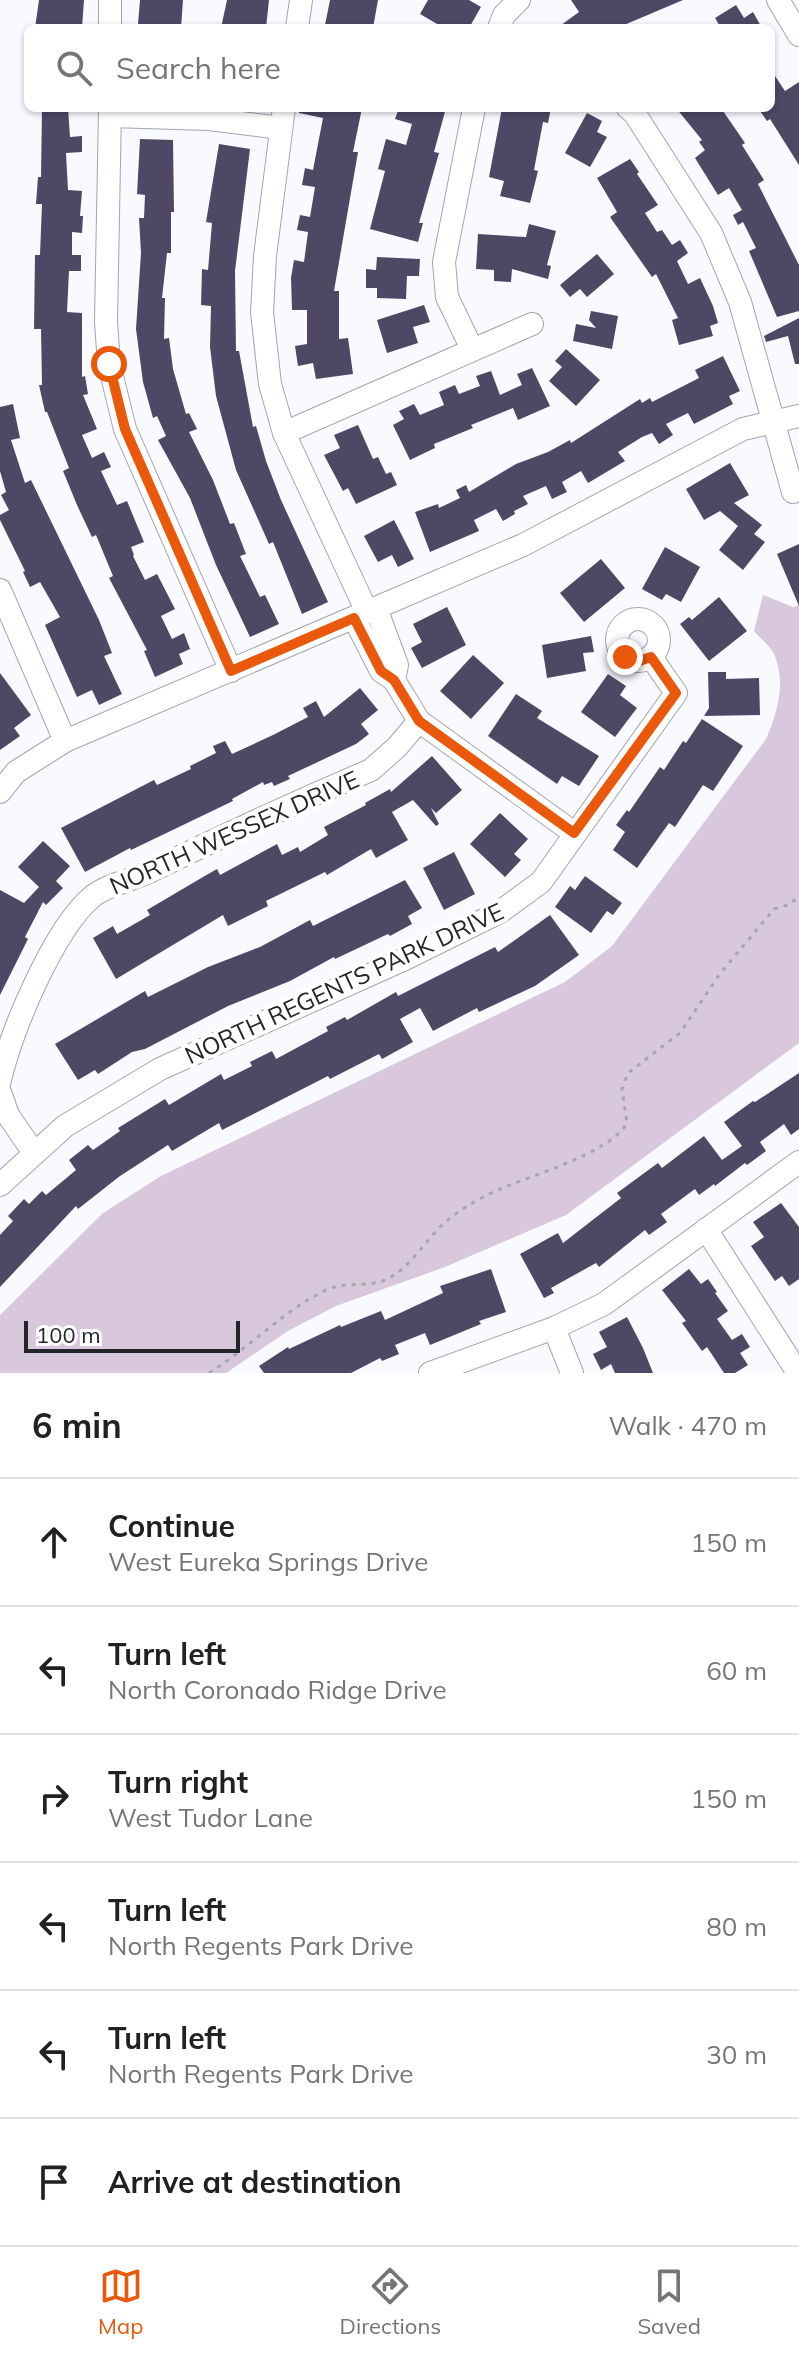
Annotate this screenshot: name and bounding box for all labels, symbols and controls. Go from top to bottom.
search box [24,24,775,112]
icon: search [52,46,96,90]
text: Search here [116,49,281,87]
route start [91,346,127,382]
route end [607,639,643,675]
street label: NORTH WESSEX DRIVE [105,763,363,901]
street label: NORTH REGENTS PARK DRIVE [180,896,508,1070]
scale bar [24,1317,240,1353]
text: 100 m [36,1321,101,1349]
text: 6 min [32,1404,122,1447]
text: Walk · 470 m [608,1409,767,1442]
text: Continue [108,1507,235,1545]
icon: ahead [32,1520,76,1564]
text: 150 m [691,1526,767,1559]
text: West Eureka Springs Drive [108,1545,428,1578]
text: Turn left [108,1635,226,1673]
icon: left [32,1648,76,1692]
text: 60 m [706,1654,767,1687]
text: North Coronado Ridge Drive [108,1673,447,1706]
text: Turn right [108,1763,248,1801]
icon: right [32,1776,76,1820]
text: 150 m [691,1782,767,1815]
text: West Tudor Lane [108,1801,313,1834]
text: Turn left [108,1891,226,1929]
icon: left [32,1904,76,1948]
text: 80 m [706,1910,767,1943]
text: North Regents Park Drive [108,1929,414,1962]
text: Turn left [108,2019,226,2057]
icon: left [32,2032,76,2076]
text: 30 m [706,2038,767,2071]
text: North Regents Park Drive [108,2057,414,2090]
icon: arrive [32,2160,76,2204]
text: Arrive at destination [108,2163,402,2201]
tab: Map [98,2264,143,2340]
tab: Directions [340,2264,441,2340]
tab: Saved [637,2264,701,2340]

